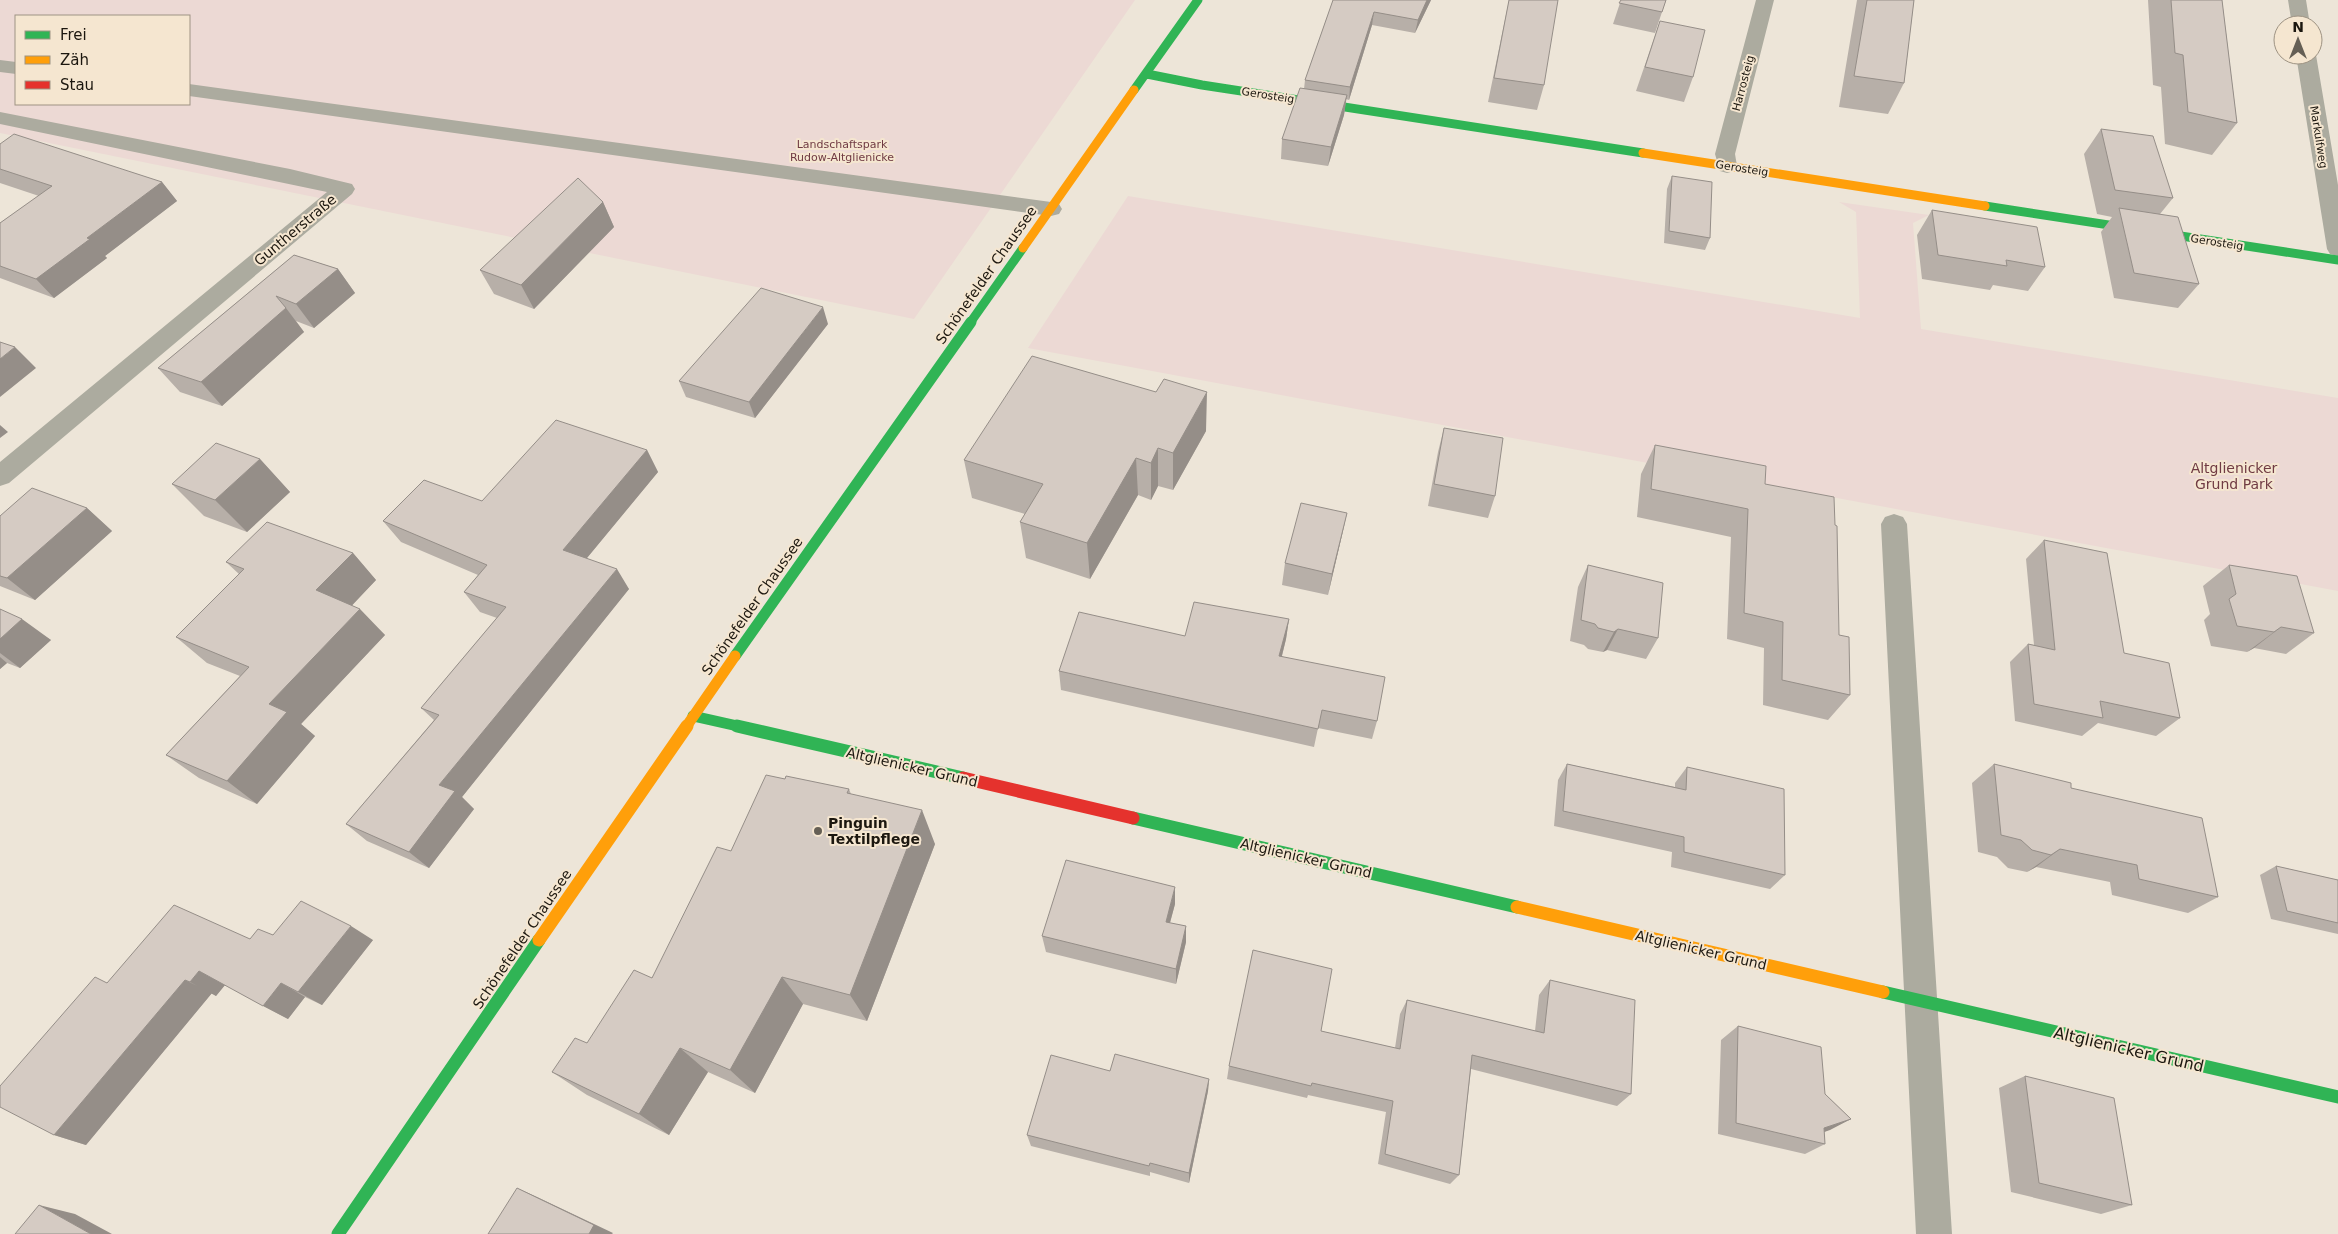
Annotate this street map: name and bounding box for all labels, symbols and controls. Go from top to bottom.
legend [15,15,190,105]
north arrow [2273,15,2323,65]
text: N [2292,19,2304,35]
text: Frei [60,26,87,44]
text: Zäh [60,51,89,69]
street label: Harrosteig [1730,54,1757,112]
text: Stau [60,76,94,94]
street label: Gerosteig [1241,85,1295,106]
street label: Markulfweg [2307,105,2330,169]
park label: Landschaftspark Rudow-Altglienicke [790,138,894,164]
street label: Gerosteig [1715,158,1769,179]
street label: Guntherstraße [251,191,339,269]
street label: Schönefelder Chaussee [932,203,1040,347]
street label: Gerosteig [2190,232,2244,253]
park label: Altglienicker Grund Park [2191,460,2278,492]
street label: Schönefelder Chaussee [698,534,806,678]
street label: Altglienicker Grund [845,744,979,790]
place label: Pinguin Textilpflege [828,815,920,847]
marker: Pinguin Textilpflege [812,825,824,837]
street label: Altglienicker Grund [1239,835,1373,881]
street label: Schönefelder Chaussee [469,866,575,1012]
street label: Altglienicker Grund [1634,927,1768,973]
street label: Altglienicker Grund [2052,1023,2206,1076]

